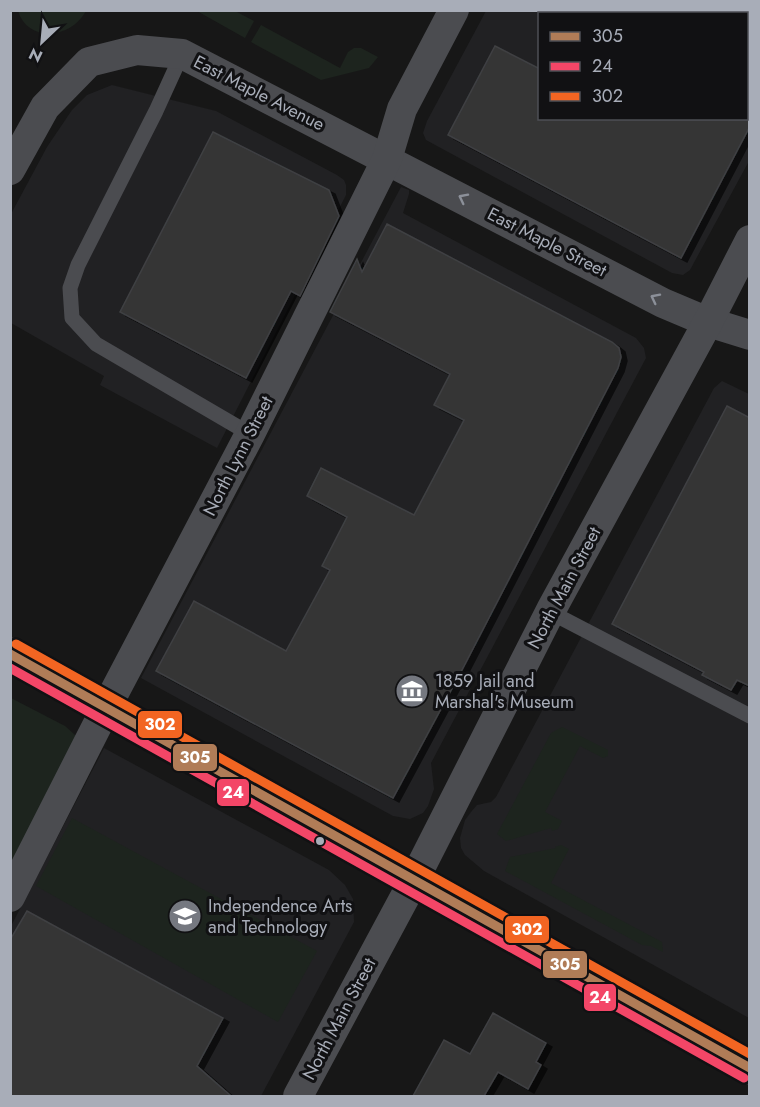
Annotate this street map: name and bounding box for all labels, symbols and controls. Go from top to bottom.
north arrow [12,12,72,72]
legend [538,12,748,120]
text: 305 [592,23,623,49]
text: N [25,42,46,68]
street label: East Maple Avenue [189,49,329,137]
text: 24 [592,53,613,79]
text: 302 [592,83,623,109]
one-way arrow [458,194,469,206]
street label: East Maple Street [483,201,612,284]
one-way arrow [650,294,661,305]
street label: North Lynn Street [197,391,280,520]
street label: North Main Street [521,522,607,654]
place label: 1859 Jail and Marshal's Museum [435,668,574,715]
museum icon: 1859 Jail and Marshal's Museum [394,673,430,709]
line badge: 302 [137,710,183,739]
text: 302 [144,713,176,736]
line badge: 305 [172,743,218,772]
text: 305 [180,746,210,769]
line badge: 24 [216,778,250,807]
text: 24 [222,781,244,804]
unlabelled marker [314,835,326,847]
place label: Independence Arts and Technology [208,893,352,940]
school or university icon: Independence Arts and Technology [167,898,203,934]
line badge: 302 [504,915,550,944]
text: 302 [511,918,543,941]
line badge: 305 [542,950,588,979]
street label: North Main Street [296,953,382,1085]
text: 305 [550,953,580,976]
line badge: 24 [583,983,617,1012]
text: 24 [589,986,611,1009]

